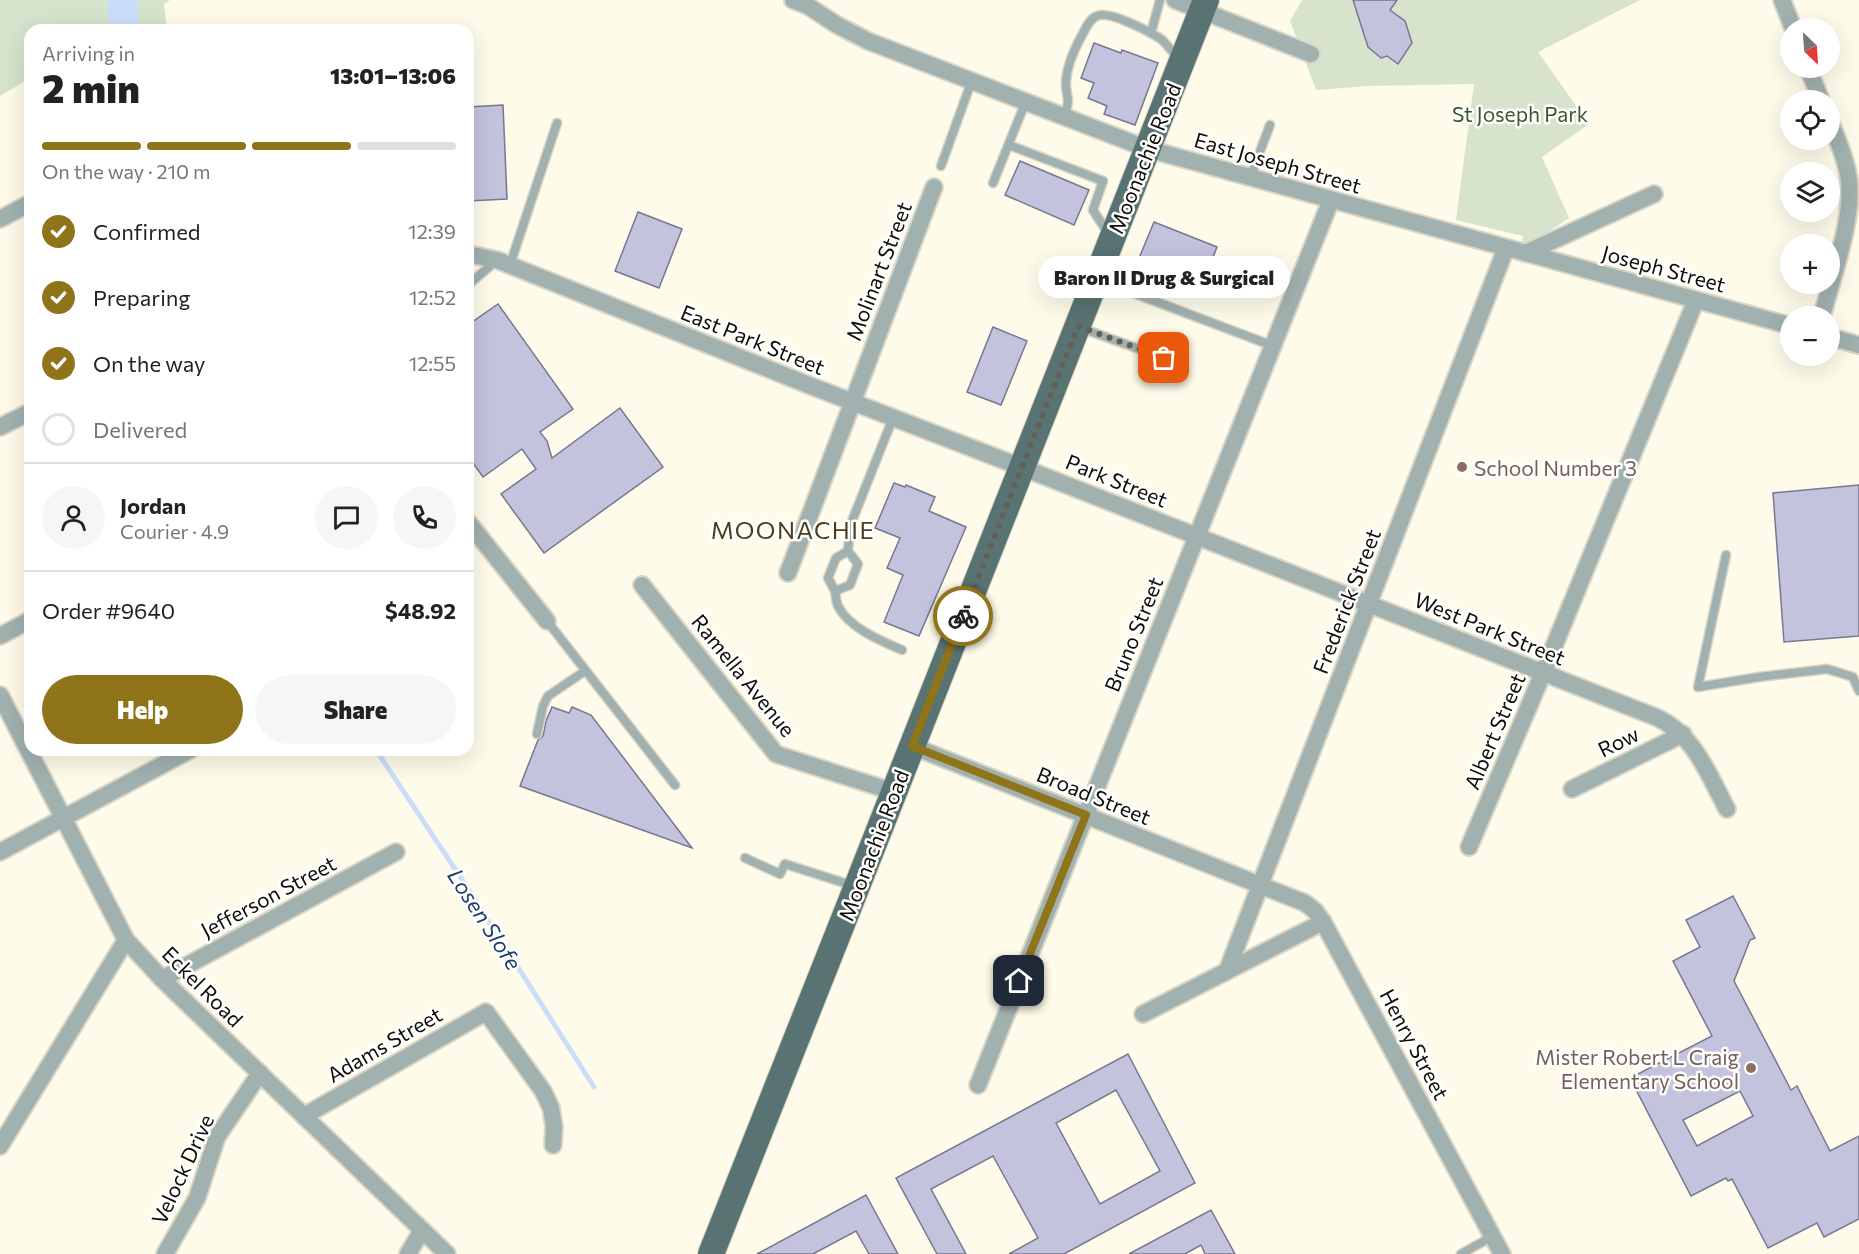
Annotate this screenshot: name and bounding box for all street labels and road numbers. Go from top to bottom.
street label: Moonachie Road [1102,79,1186,237]
street label: East Joseph Street [1192,126,1364,198]
street label: Molinart Street [840,198,916,344]
street label: Joseph Street [1599,240,1729,296]
street label: East Park Street [677,299,829,379]
street label: Park Street [1063,448,1171,512]
street label: Frederick Street [1307,525,1385,677]
street label: Bruno Street [1099,573,1167,695]
street label: West Park Street [1411,586,1569,670]
street label: Ramella Avenue [687,609,801,741]
street label: Albert Street [1458,669,1530,793]
street label: Row [1593,720,1643,762]
street label: Broad Street [1033,761,1155,829]
street label: Moonachie Road [833,766,913,924]
street label: Jefferson Street [196,850,340,942]
street label: Eckel Road [158,941,248,1031]
street label: Henry Street [1375,984,1455,1104]
street label: Adams Street [322,1001,446,1087]
street label: Velock Drive [146,1110,218,1228]

